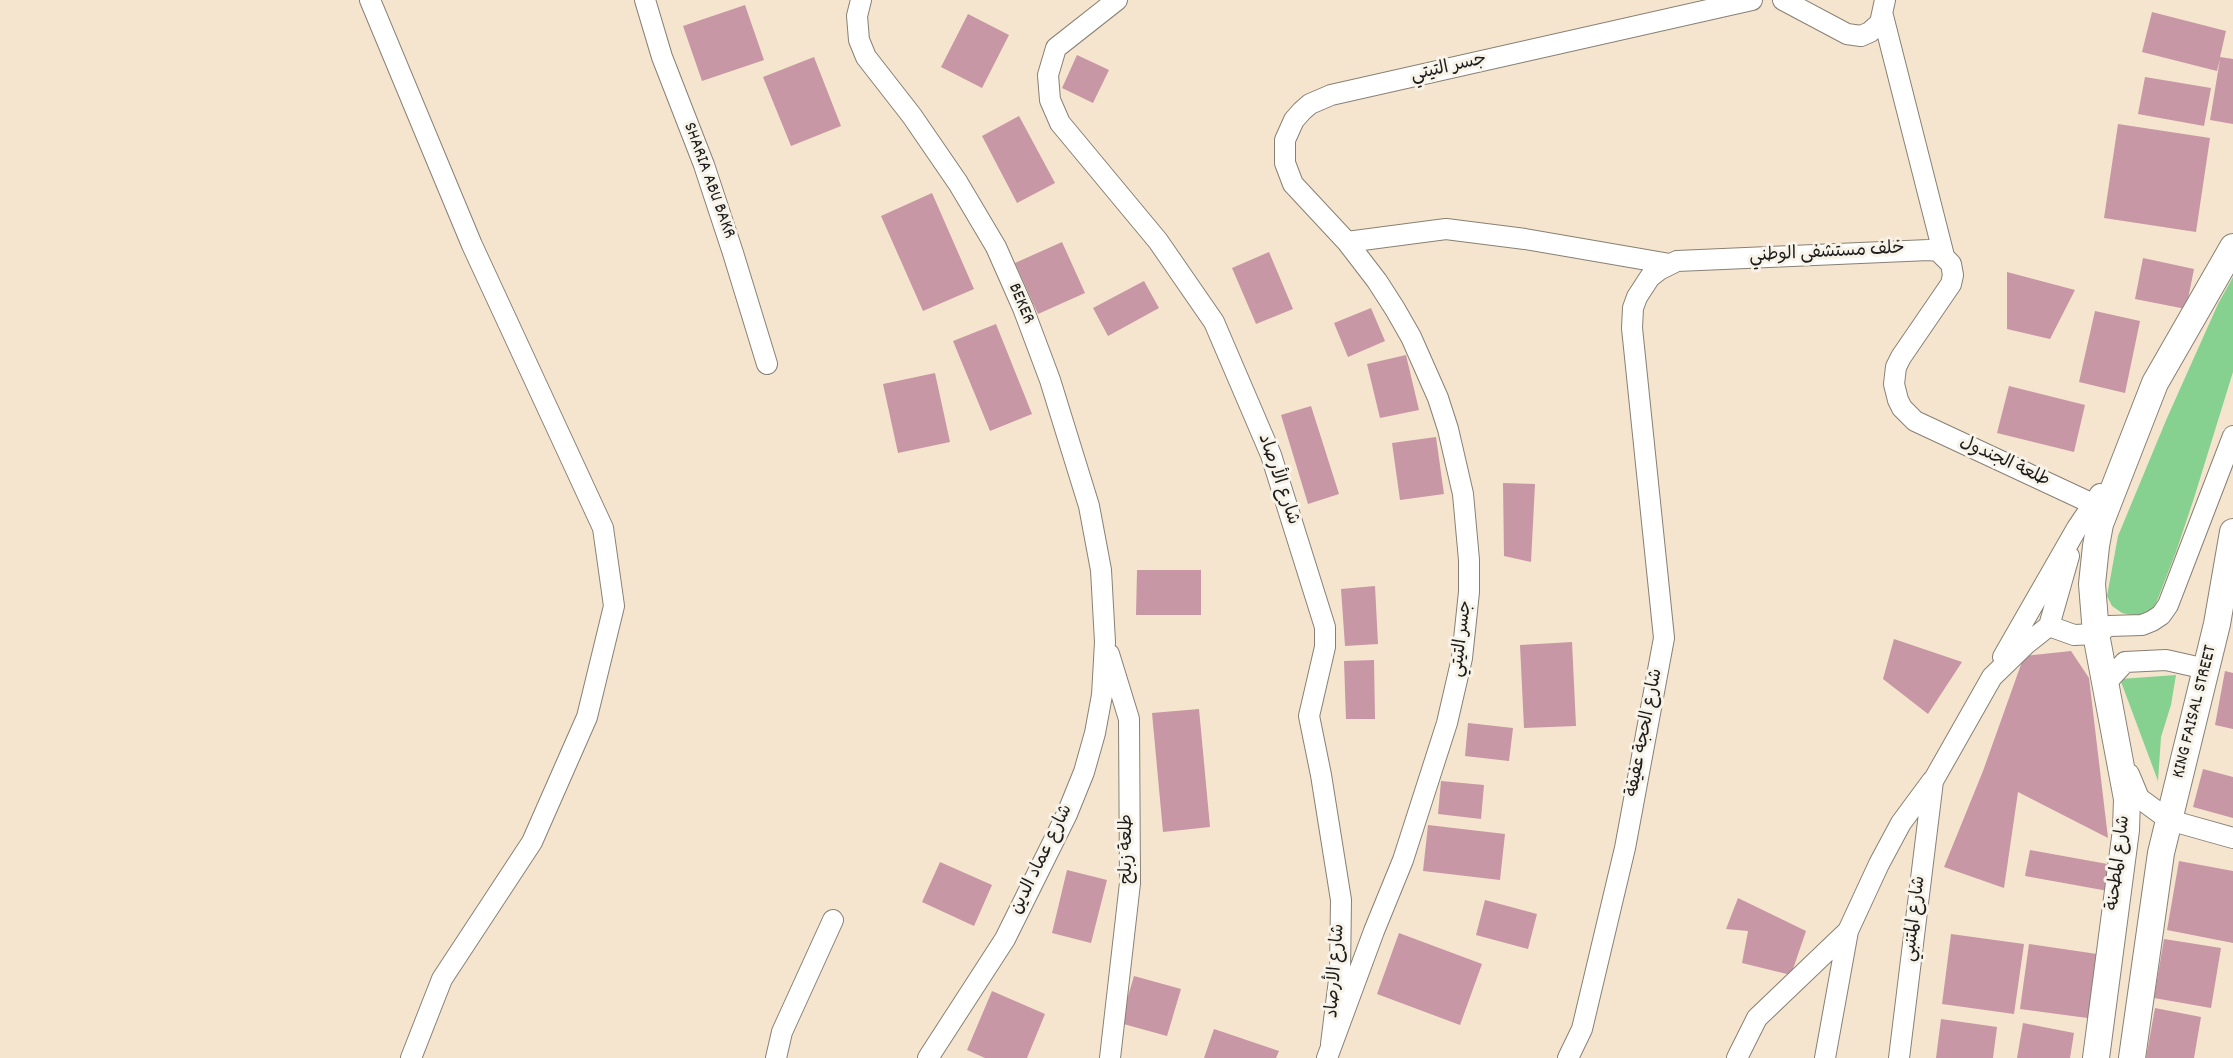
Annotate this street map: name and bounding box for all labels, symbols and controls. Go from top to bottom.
street label: جسر التيتي [1409,50,1489,88]
street label: SHARIA ABU BAKR [677,120,739,242]
street label: خلف مستشفى الوطني [1749,239,1905,269]
street label: BEKER [1002,280,1038,328]
street label: شارع الأرصاد [1251,432,1303,528]
street label: طلعة الجندول [1956,433,2052,493]
street label: جسر التيتي [1448,599,1478,679]
street label: KING FAISAL STREET [2169,643,2223,781]
street label: شارع الحجة عفيفة [1623,667,1669,799]
street label: شارع عماد الدين [1007,802,1079,918]
street label: طلعة زبلح [1118,814,1140,884]
street label: شارع المطحنة [2103,814,2137,912]
street label: شارع المتنبي [1900,875,1932,963]
street label: شارع الأرصاد [1323,923,1351,1019]

